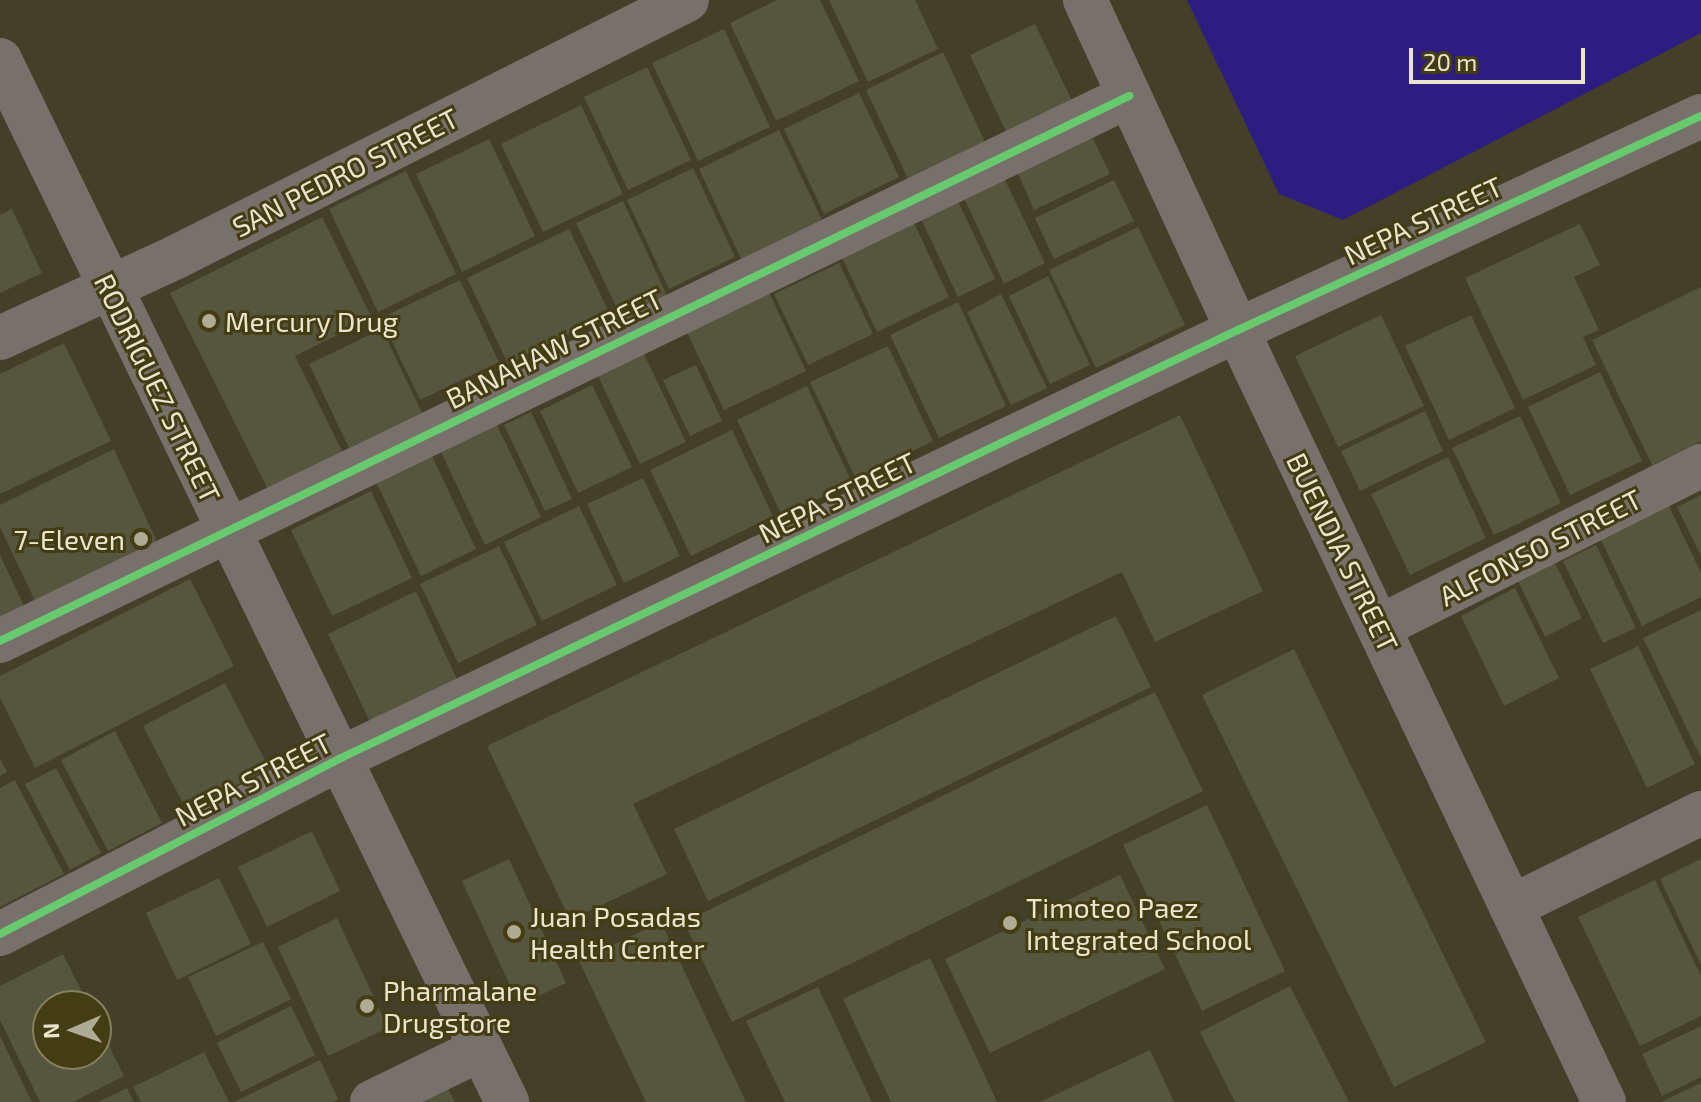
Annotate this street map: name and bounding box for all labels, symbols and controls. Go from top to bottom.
scale bar [1413,32,1589,82]
text: 20 m [1423,47,1477,76]
street label: SAN PEDRO STREET [226,100,464,244]
street label: NEPA STREET [1338,169,1508,271]
street label: RODRIGUEZ STREET [88,268,228,508]
street label: BANAHAW STREET [440,281,668,415]
place label: Mercury Drug [225,304,399,338]
marker: Mercury Drug [200,312,218,330]
street label: NEPA STREET [753,444,921,550]
street label: BUENDIA STREET [1280,447,1406,657]
street label: ALFONSO STREET [1433,481,1647,613]
place label: 7-Eleven [14,522,125,556]
marker: 7-Eleven [132,530,150,548]
street label: NEPA STREET [169,725,337,833]
place label: Timoteo Paez Integrated School [1026,890,1251,956]
place label: Juan Posadas Health Center [530,899,705,965]
marker: Timoteo Paez Integrated School [1001,914,1019,932]
marker: Juan Posadas Health Center [505,923,523,941]
place label: Pharmalane Drugstore [383,973,537,1039]
north arrow [32,990,112,1070]
marker: Pharmalane Drugstore [358,997,376,1015]
text: N [37,1022,63,1039]

